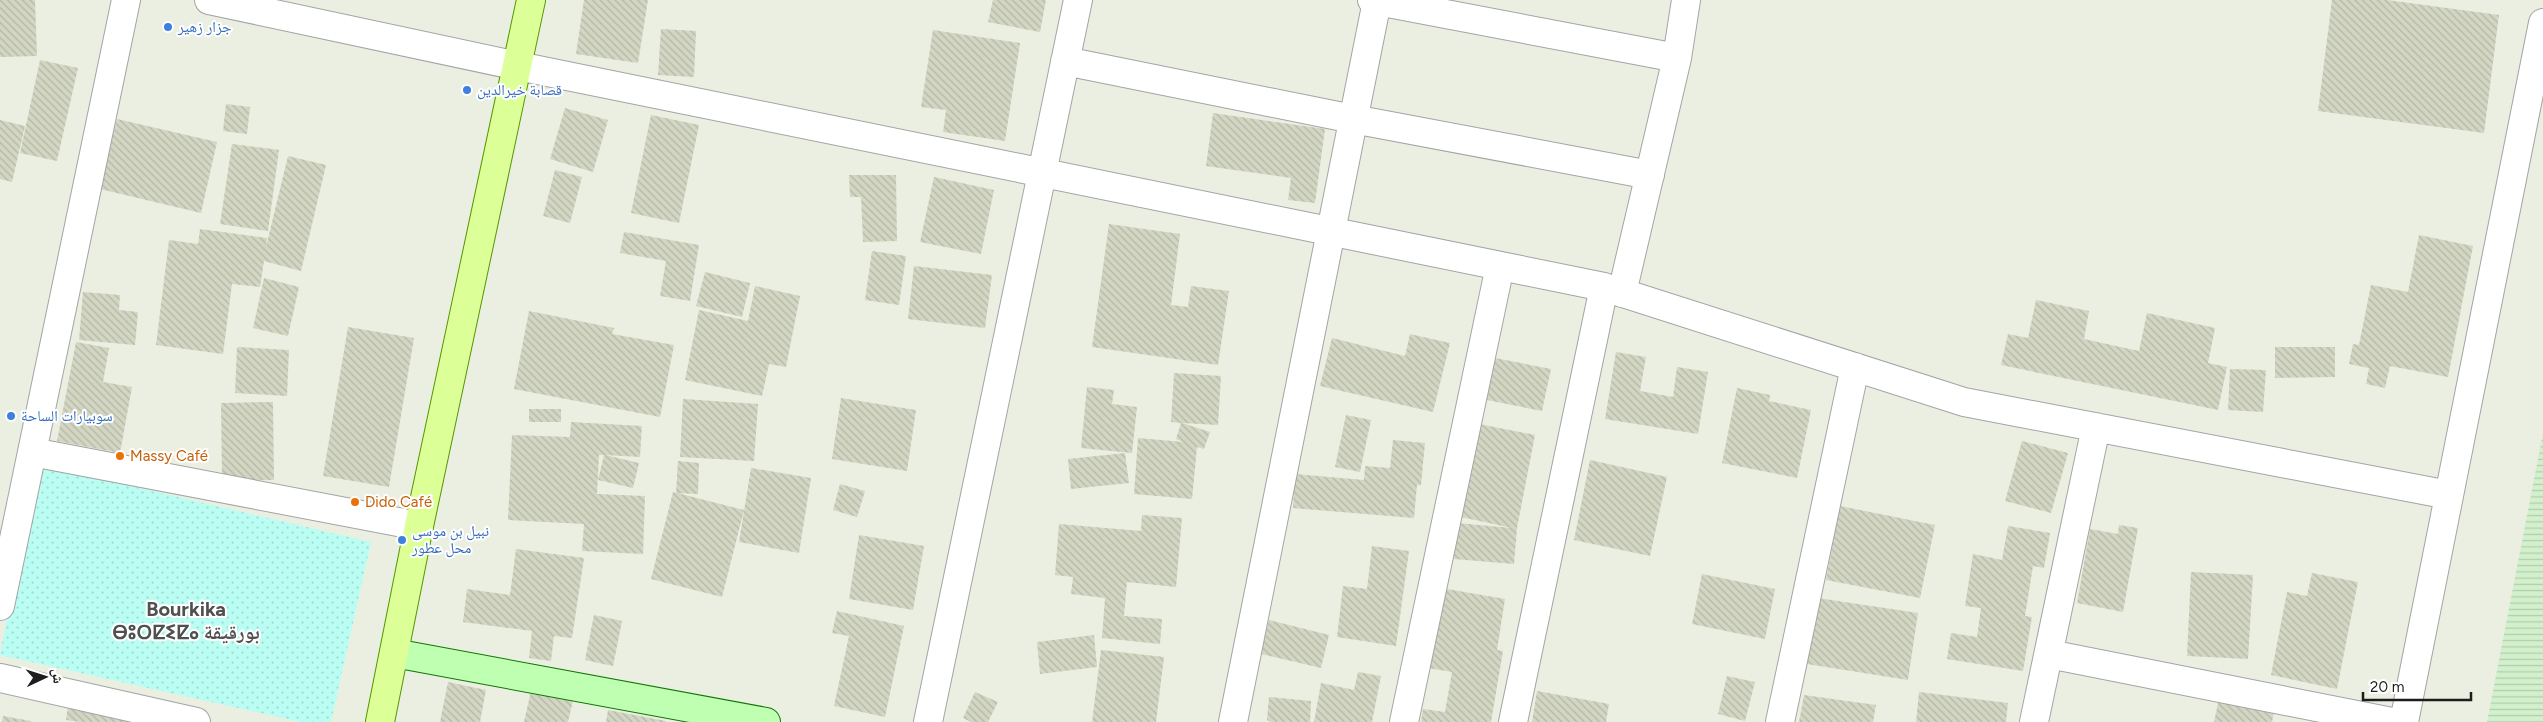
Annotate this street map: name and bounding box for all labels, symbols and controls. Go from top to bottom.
place label: جزار زهير [177,18,232,36]
marker: جزار زهير [162,21,174,33]
place label: قصابة خيرالدين [477,81,562,100]
marker: قصابة خيرالدين [461,84,473,96]
place label: سوبيارات الساحة [21,407,113,425]
marker: سوبيارات الساحة [5,410,17,422]
place label: Massy Café [130,447,208,465]
marker: Massy Café [114,450,126,462]
place label: Dido Café [365,493,432,511]
marker: Dido Café [349,496,361,508]
place label: نبيل بن موسى محل عطور [411,522,489,558]
marker: نبيل بن موسى محل عطور [396,534,408,546]
district label: Bourkika ⴱⵓⵔⵇⵉⵇⴰ بورقيقة [112,597,260,644]
north arrow [20,652,70,702]
text: ش [48,668,66,684]
scale bar [2363,670,2470,702]
text: 20 m [2370,678,2404,696]

